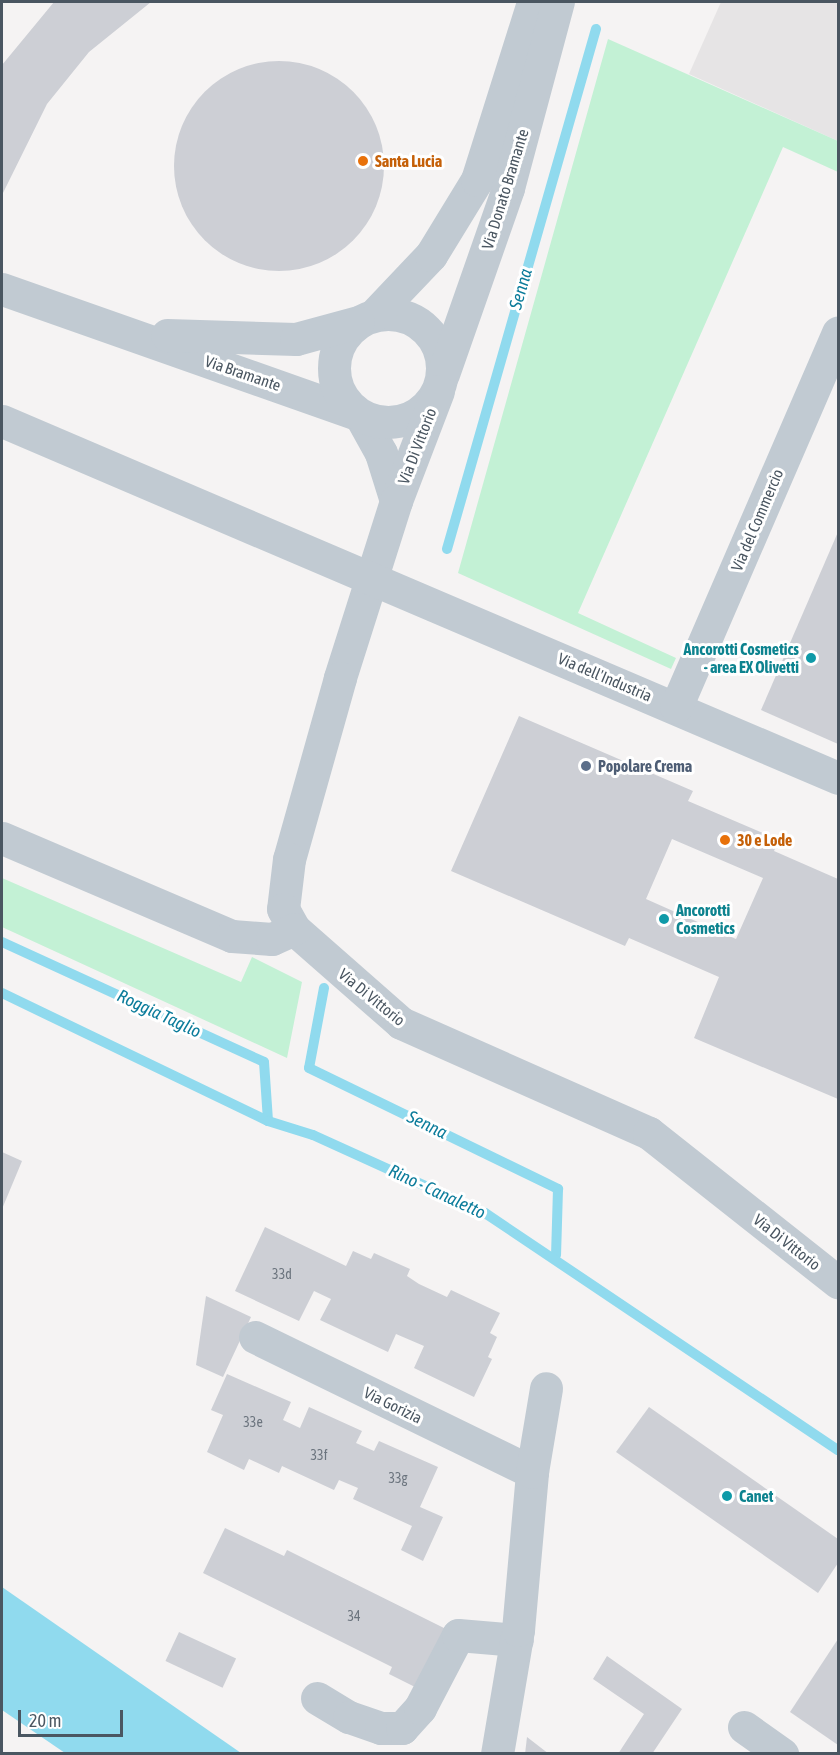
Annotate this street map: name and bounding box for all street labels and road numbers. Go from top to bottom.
street label: Via Donato Bramante [478,126,532,252]
street label: Via Bramante [203,351,283,395]
street label: Via Di Vittorio [394,405,440,487]
street label: Via del Commercio [727,466,787,574]
street label: Via dell'Industria [555,649,655,705]
street label: Via Di Vittorio [335,964,409,1030]
street label: Via Di Vittorio [750,1210,824,1274]
street label: Via Gorizia [361,1383,425,1427]

